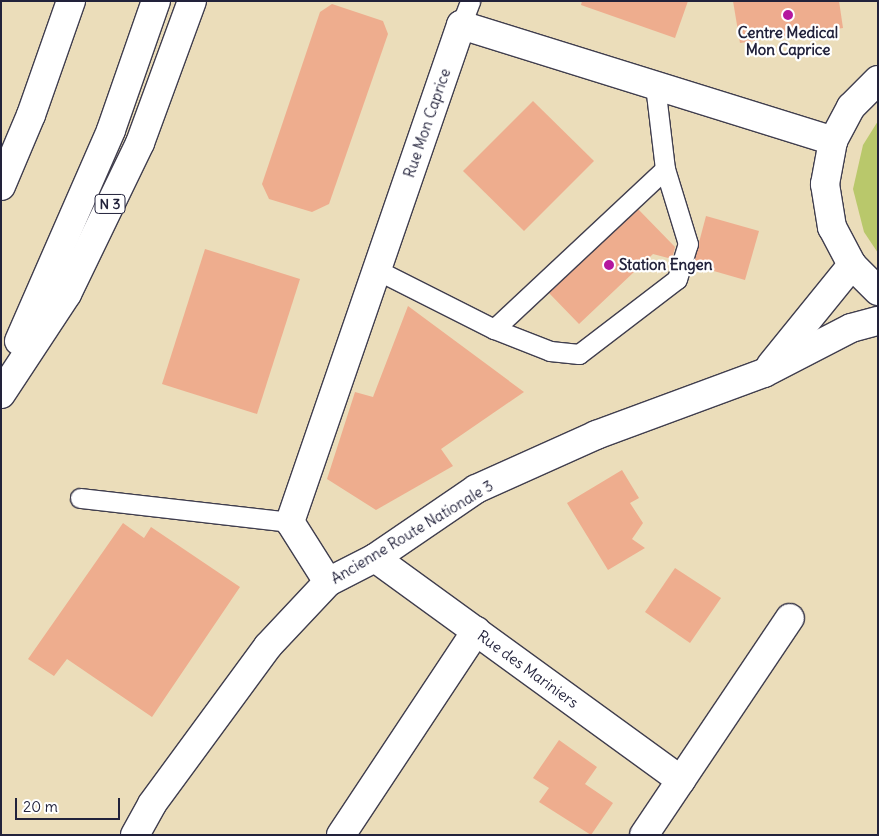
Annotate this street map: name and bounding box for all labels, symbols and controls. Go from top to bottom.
marker: Centre Medical Mon Caprice [782,9,794,21]
place label: Centre Medical Mon Caprice [738,23,838,58]
street label: Rue Mon Caprice [400,66,454,180]
road number: N 3 [94,192,126,215]
place label: Station Engen [619,256,712,274]
marker: Station Engen [603,259,615,271]
street label: Ancienne Route Nationale 3 [328,476,496,588]
street label: Rue des Mariniers [474,626,582,712]
scale bar [18,788,122,820]
text: 20 m [23,797,58,816]

